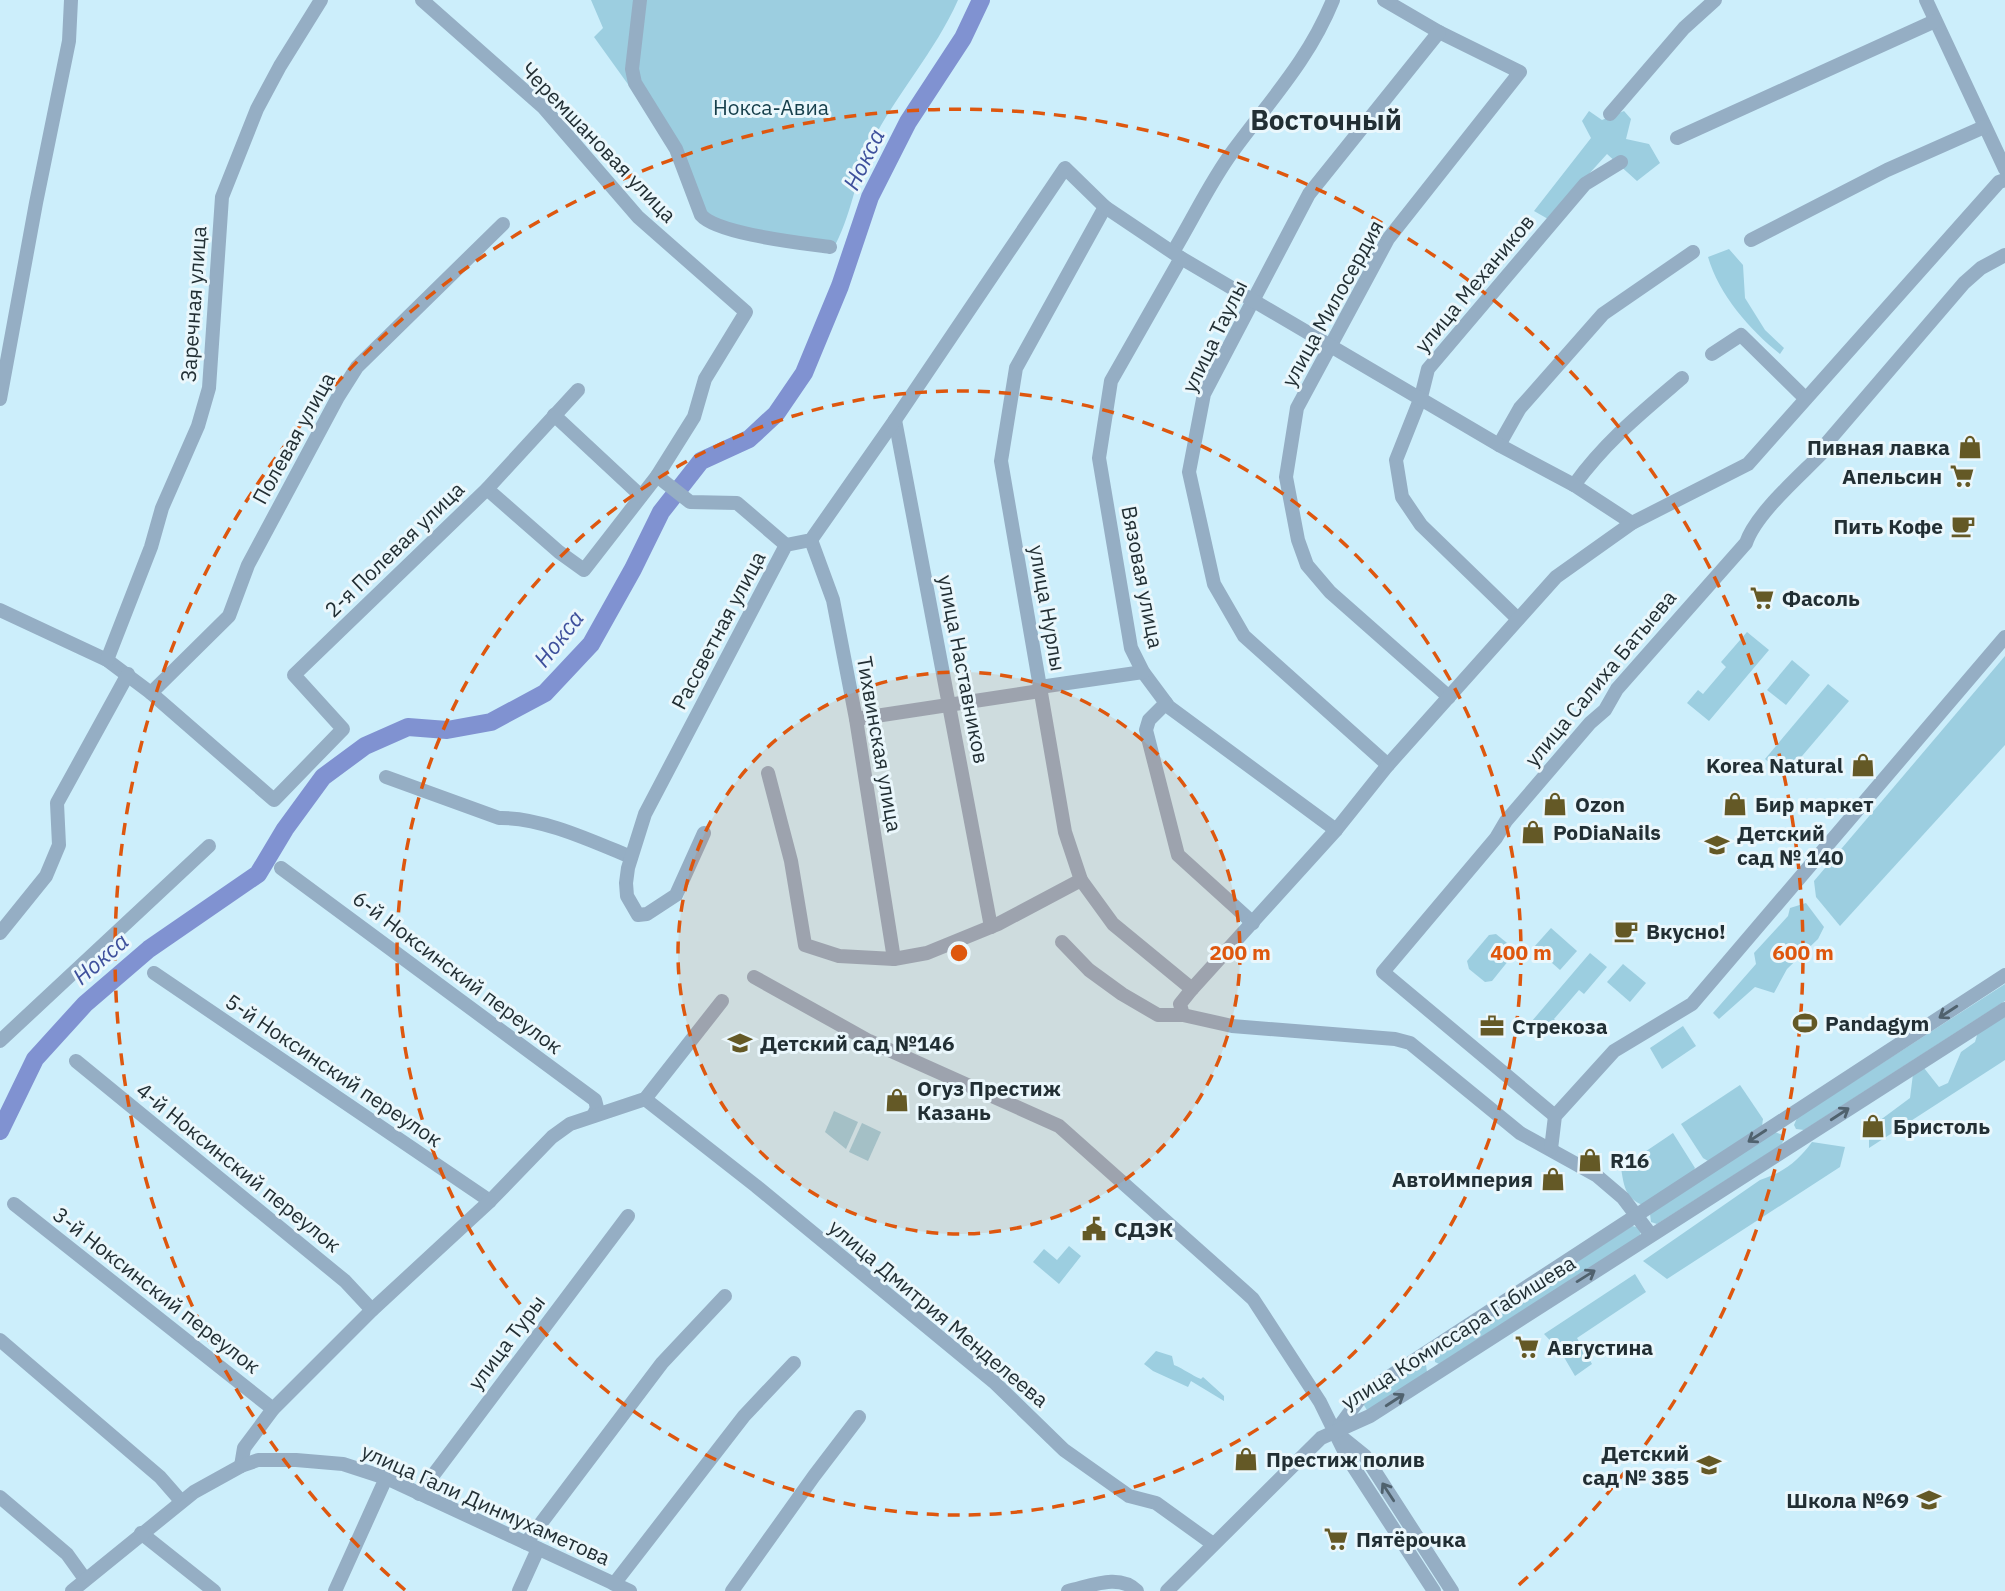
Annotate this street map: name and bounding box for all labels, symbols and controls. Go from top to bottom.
street label: Черемшановая улица [515,56,683,228]
park label: Нокса-Авиа [713,93,829,121]
district label: Восточный [1250,101,1402,138]
water label: Нокса [835,123,891,195]
street label: улица Механиков [1408,208,1540,358]
street label: улица Милосердия [1275,215,1389,391]
street label: Заречная улица [174,225,212,383]
street label: улица Таулы [1175,275,1253,397]
street label: Полевая улица [245,367,341,509]
place label: Пивная лавка [1807,433,1950,461]
shop icon: Пивная лавка [1956,433,1984,461]
place label: Апельсин [1842,462,1942,490]
supermarket icon: Апельсин [1948,462,1976,490]
street label: 2-я Полевая улица [318,475,470,623]
street label: Вязовая улица [1115,503,1171,651]
place label: Пить Кофе [1833,512,1943,540]
cafe icon: Пить Кофе [1949,512,1977,540]
street label: улица Нурлы [1023,543,1073,673]
street label: Рассветная улица [664,546,772,714]
street label: улица Наставников [932,572,996,766]
street label: улица Салиха Батыева [1518,584,1682,772]
supermarket icon: Фасоль [1748,584,1776,612]
place label: Фасоль [1782,584,1860,612]
water label: Нокса [526,603,590,673]
street label: Тихвинская улица [851,654,909,834]
place label: Korea Natural [1706,751,1843,779]
shop icon: Korea Natural [1849,751,1877,779]
shop icon: Ozon [1541,790,1569,818]
place label: Ozon [1575,790,1625,818]
shop icon: Бир маркет [1721,790,1749,818]
place label: Бир маркет [1755,790,1874,818]
shop icon: PoDiaNails [1519,818,1547,846]
place label: PoDiaNails [1553,818,1661,846]
place label: Детский сад № 140 [1737,819,1844,871]
school or university icon: Детский сад № 140 [1703,831,1731,859]
street label: 6-й Ноксинский переулок [347,884,569,1060]
cafe icon: Вкусно! [1612,917,1640,945]
place label: Вкусно! [1646,917,1726,945]
water label: Нокса [66,925,134,991]
text: 200 m [1209,938,1271,966]
text: 400 m [1490,938,1552,966]
text: 600 m [1772,938,1834,966]
centre of rings [947,941,971,965]
street label: 5-й Ноксинский переулок [220,987,448,1153]
one-way arrow [1939,1005,1958,1020]
sports icon: Pandagym [1791,1009,1819,1037]
place label: Pandagym [1825,1009,1929,1037]
office icon: Стрекоза [1478,1012,1506,1040]
place label: Стрекоза [1512,1012,1608,1040]
school or university icon: Детский сад №146 [726,1029,754,1057]
place label: Детский сад №146 [760,1029,955,1057]
place label: Огуз Престиж Казань [917,1074,1061,1126]
street label: 4-й Ноксинский переулок [131,1076,347,1258]
shop icon: Огуз Престиж Казань [883,1086,911,1114]
one-way arrow [1830,1107,1849,1122]
shop icon: Бристоль [1859,1112,1887,1140]
place label: Бристоль [1893,1112,1990,1140]
one-way arrow [1748,1129,1767,1144]
shop icon: R16 [1576,1146,1604,1174]
place label: R16 [1610,1146,1649,1174]
place label: АвтоИмперия [1392,1165,1533,1193]
shop icon: АвтоИмперия [1539,1165,1567,1193]
street label: 3-й Ноксинский переулок [48,1200,266,1380]
street label: улица Дмитрия Менделеева [823,1213,1055,1413]
public building icon: СДЭК [1080,1215,1108,1243]
place label: СДЭК [1114,1215,1173,1243]
street label: улица Комиссара Габишева [1336,1248,1580,1416]
one-way arrow [1576,1269,1595,1284]
street label: улица Туры [461,1289,551,1395]
supermarket icon: Августина [1513,1333,1541,1361]
place label: Августина [1547,1333,1653,1361]
one-way arrow [1385,1392,1404,1407]
street label: улица Гали Динмухаметова [357,1436,615,1572]
place label: Детский сад № 385 [1582,1439,1689,1491]
shop icon: Престиж полив [1232,1445,1260,1473]
place label: Престиж полив [1266,1445,1425,1473]
school or university icon: Детский сад № 385 [1695,1451,1723,1479]
one-way arrow [1381,1483,1395,1503]
place label: Школа №69 [1786,1486,1909,1514]
school or university icon: Школа №69 [1915,1486,1943,1514]
supermarket icon: Пятёрочка [1322,1525,1350,1553]
place label: Пятёрочка [1356,1525,1466,1553]

